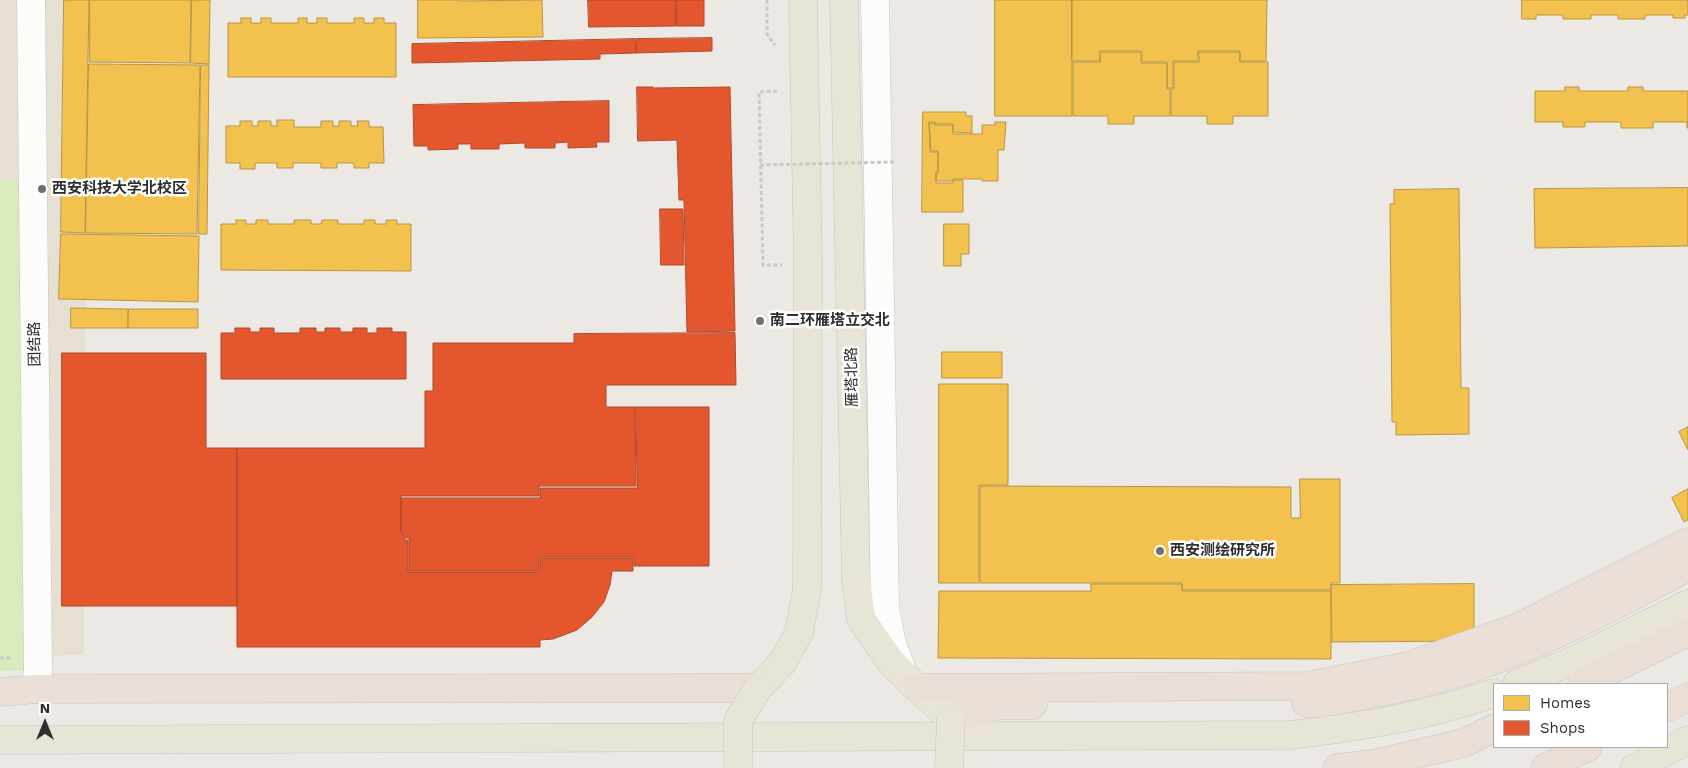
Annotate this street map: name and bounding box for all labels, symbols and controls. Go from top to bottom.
place label: 西安科技大学北校区 [52,180,187,198]
marker: 西安科技大学北校区 [36,183,48,195]
place label: 南二环雁塔立交北 [770,312,890,330]
marker: 南二环雁塔立交北 [754,315,766,327]
street label: 团结路 [26,321,44,367]
street label: 雁塔北路 [842,347,862,407]
place label: 西安测绘研究所 [1170,542,1275,560]
marker: 西安测绘研究所 [1154,545,1166,557]
legend [1493,683,1668,748]
text: Homes [1540,694,1591,712]
north arrow [20,698,70,748]
text: N [40,700,50,716]
text: Shops [1540,719,1585,737]

